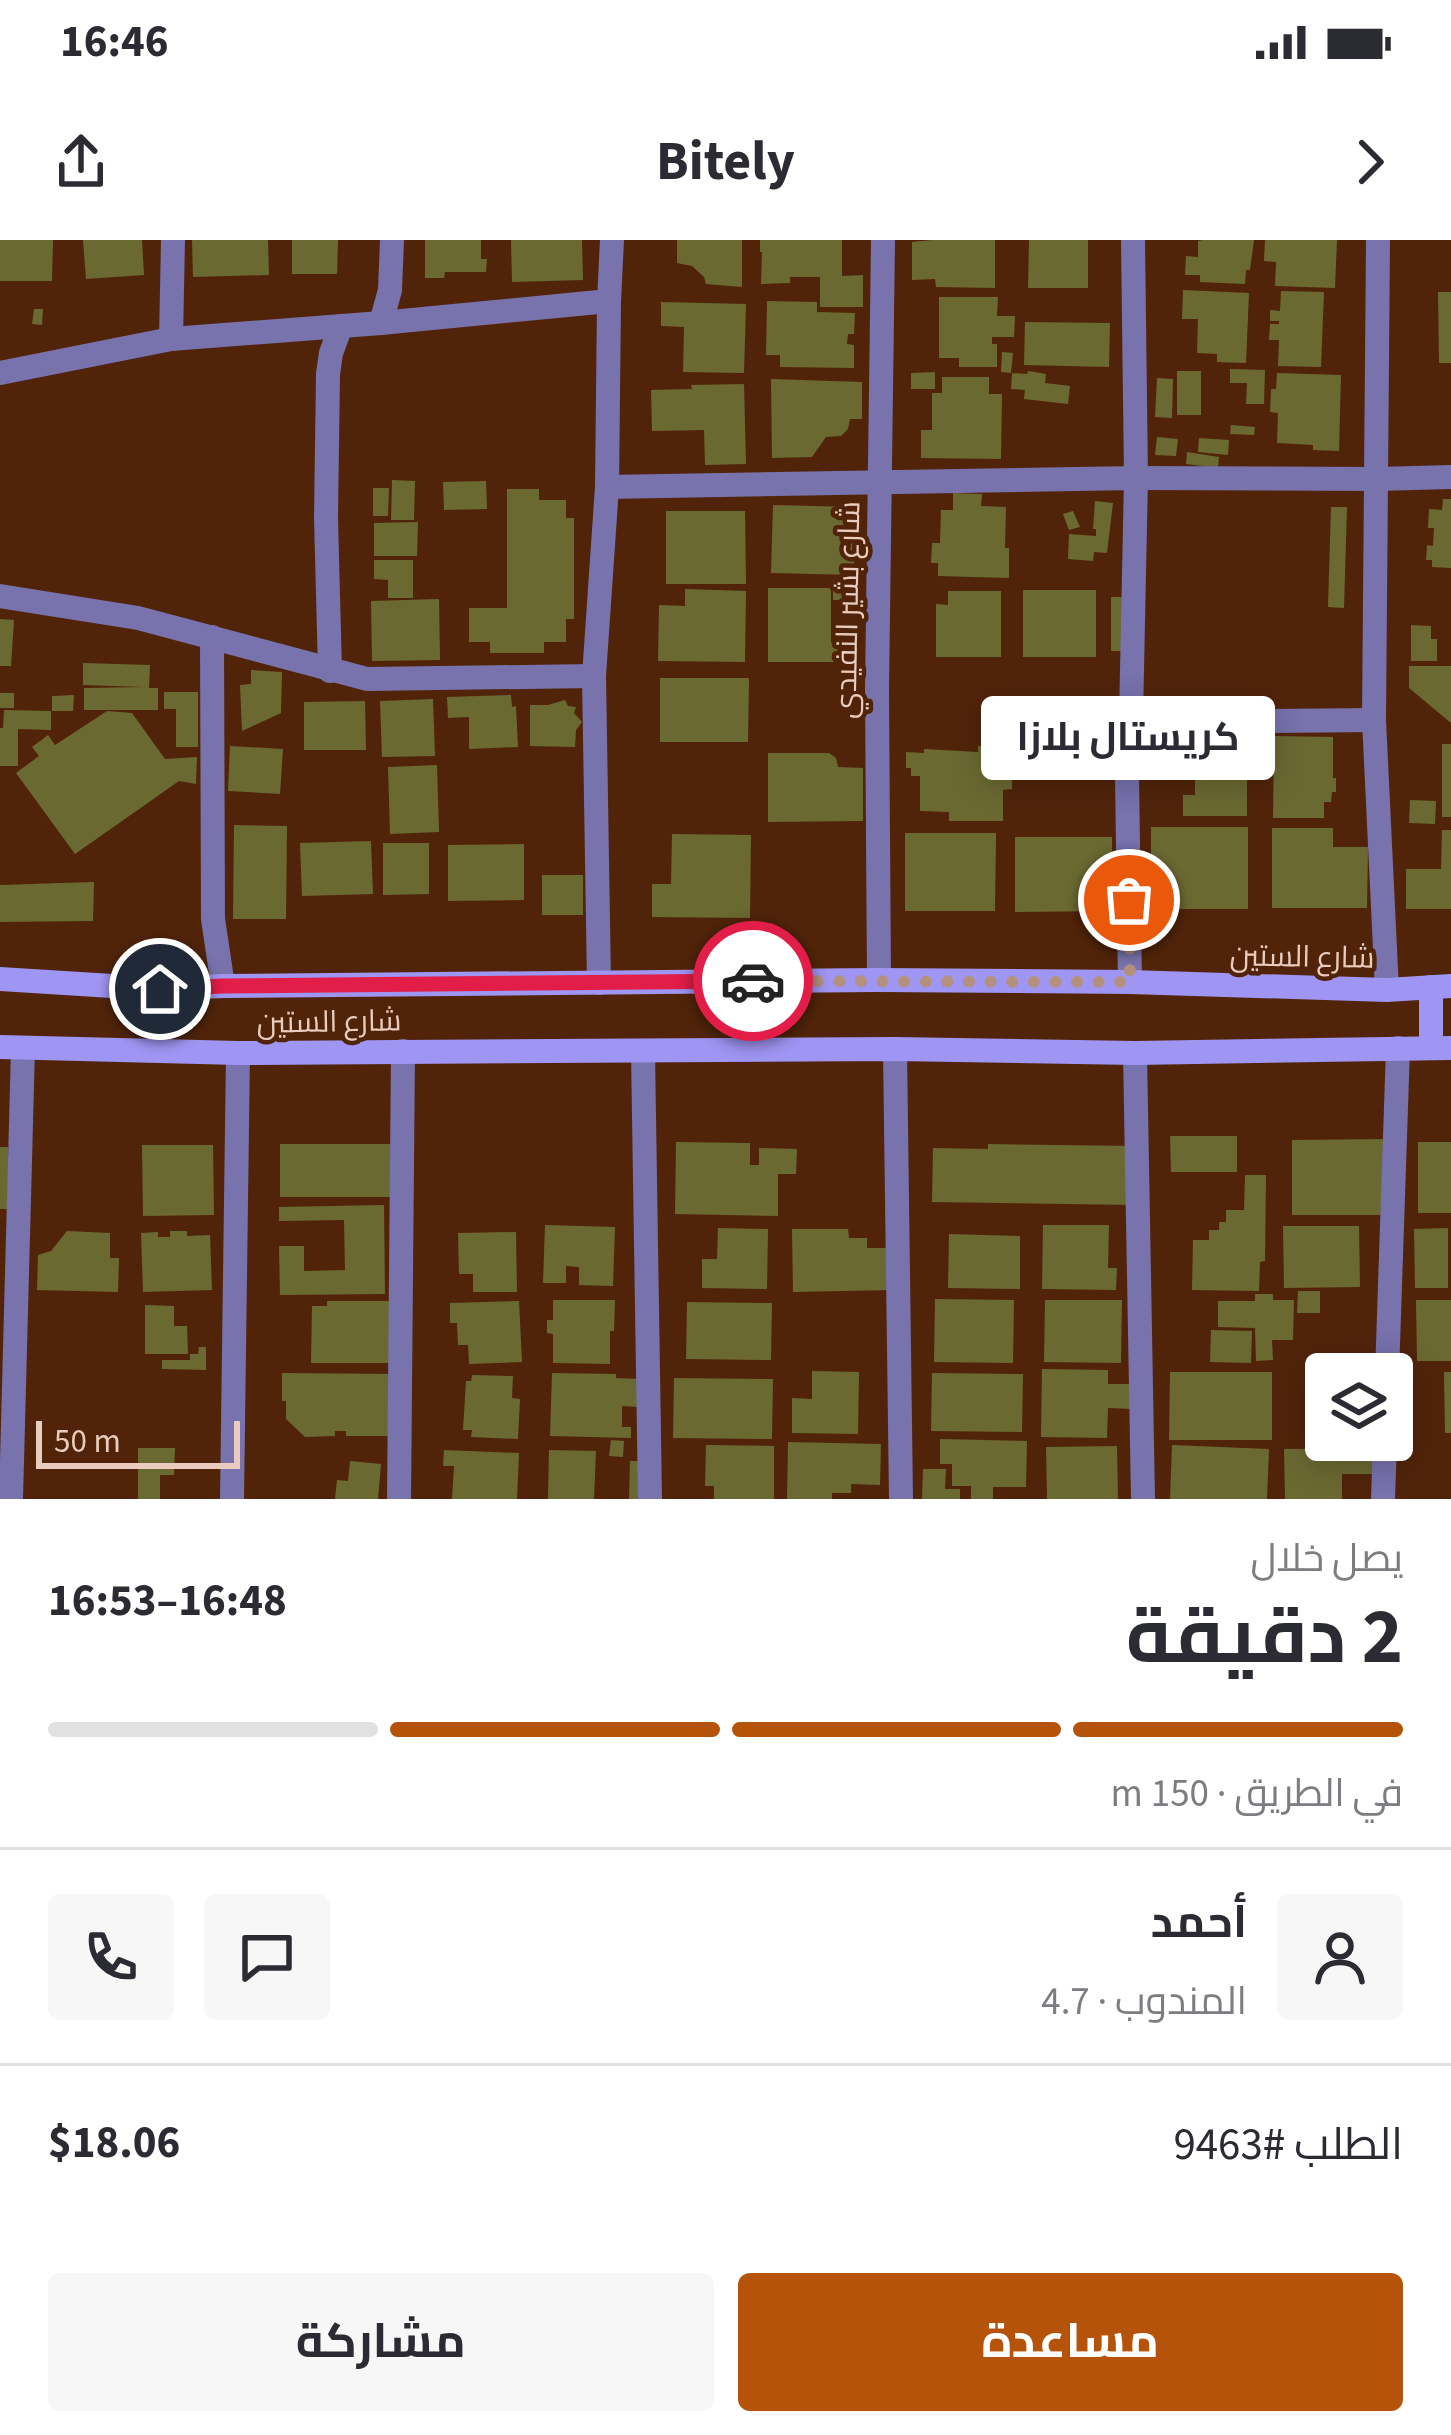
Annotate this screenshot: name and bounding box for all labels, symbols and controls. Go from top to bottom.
text: 16:46 [60,10,169,74]
text: Bitely [656,124,795,201]
icon: share [48,129,114,195]
icon: forward [1337,129,1403,195]
street label: شارع بشير النفيدي [825,501,872,719]
callout: كريستال بلازا [982,696,1276,780]
text: كريستال بلازا [1016,710,1240,766]
pin [1078,849,1180,951]
icon: bag [1096,867,1162,933]
courier [693,921,813,1041]
street label: شارع الستين [1229,934,1375,980]
pin [109,938,211,1040]
icon: car [720,948,786,1014]
icon: home [127,956,193,1022]
street label: شارع الستين [256,999,402,1045]
map controls [1305,1353,1413,1461]
button: layers [1305,1353,1413,1461]
scale bar [36,1415,240,1468]
text: 50 m [54,1418,121,1465]
text: يصل خلال [1250,1531,1403,1587]
text: 16:48–16:53 [48,1569,287,1633]
text: 2 دقيقة [1126,1582,1403,1693]
text: في الطريق · 150 m [1111,1766,1403,1822]
text: أحمد [1151,1891,1247,1955]
button: phone [48,1894,174,2020]
button: chat [204,1894,330,2020]
button: person [1277,1894,1403,2020]
text: المندوب · 4.7 [1041,1974,1247,2030]
text: $18.06 [48,2111,180,2175]
text: الطلب #9463 [1173,2113,1403,2177]
button: مشاركة [48,2273,714,2411]
button: مساعدة [738,2273,1403,2411]

